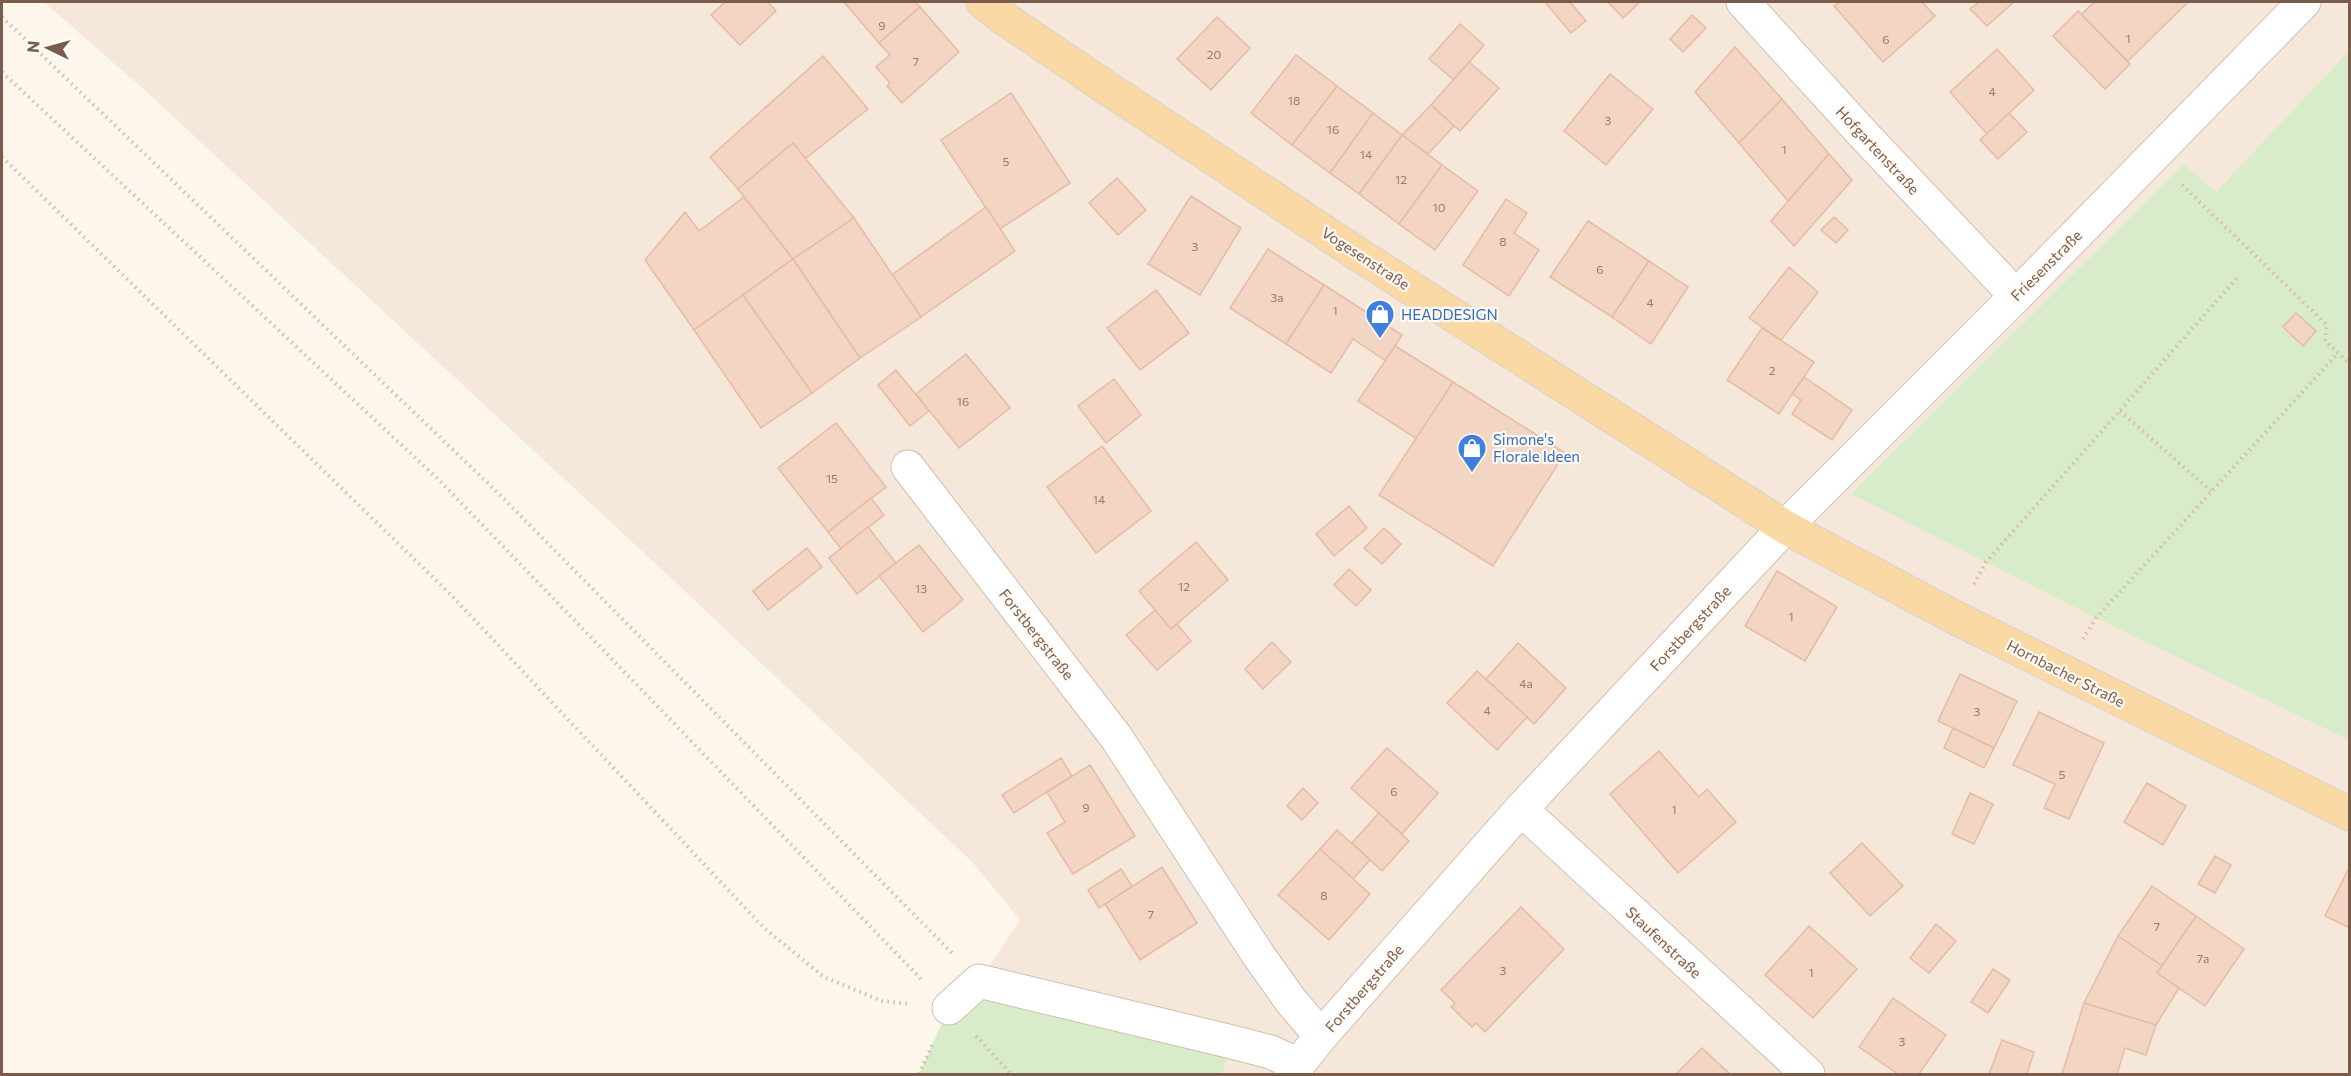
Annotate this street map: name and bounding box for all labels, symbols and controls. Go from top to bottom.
north arrow [18,18,78,78]
house number: 9 [878,18,886,32]
house number: 1 [2125,31,2131,45]
house number: 6 [1882,32,1890,46]
text: N [23,40,43,53]
house number: 20 [1207,47,1221,61]
house number: 7 [913,54,919,68]
house number: 4 [1988,84,1996,98]
house number: 18 [1288,93,1300,107]
street label: Hofgartenstraße [1833,102,1924,198]
house number: 3 [1605,113,1612,127]
house number: 16 [1327,122,1339,136]
house number: 1 [1781,142,1787,156]
house number: 14 [1360,147,1372,161]
house number: 5 [1003,154,1010,168]
house number: 12 [1395,172,1407,186]
house number: 10 [1433,200,1446,214]
street label: Vogesenstraße [1319,223,1413,293]
street label: Friesenstraße [2007,226,2085,304]
house number: 8 [1499,234,1507,248]
house number: 3 [1192,239,1199,253]
house number: 6 [1596,262,1604,276]
house number: 3a [1270,290,1284,304]
house number: 4 [1646,295,1654,309]
shop icon: HEADDESIGN [1364,298,1396,340]
house number: 1 [1332,303,1338,317]
place label: HEADDESIGN [1401,305,1498,323]
house number: 2 [1769,363,1776,377]
house number: 16 [957,394,969,408]
place label: Simone's Florale Ideen [1493,430,1580,465]
shop icon: Simone's Florale Ideen [1456,432,1488,474]
house number: 15 [826,471,838,485]
house number: 14 [1093,492,1105,506]
house number: 12 [1178,579,1190,593]
house number: 13 [915,581,927,595]
street label: Forstbergstraße [1646,581,1734,675]
street label: Forstbergstraße [996,585,1078,683]
house number: 1 [1788,609,1794,623]
street label: Hornbacher Straße [2004,636,2128,711]
house number: 4a [1519,676,1533,690]
house number: 4 [1483,703,1491,717]
house number: 3 [1974,704,1981,718]
house number: 5 [2059,767,2066,781]
house number: 6 [1390,784,1398,798]
house number: 9 [1082,800,1090,814]
house number: 1 [1671,802,1677,816]
house number: 8 [1320,888,1328,902]
street label: Staufenstraße [1622,902,1706,982]
house number: 7 [1148,907,1154,921]
house number: 7 [2154,919,2160,933]
street label: Forstbergstraße [1321,940,1407,1036]
house number: 7a [2197,951,2209,965]
house number: 3 [1500,963,1507,977]
house number: 1 [1808,965,1814,979]
house number: 3 [1899,1034,1906,1048]

